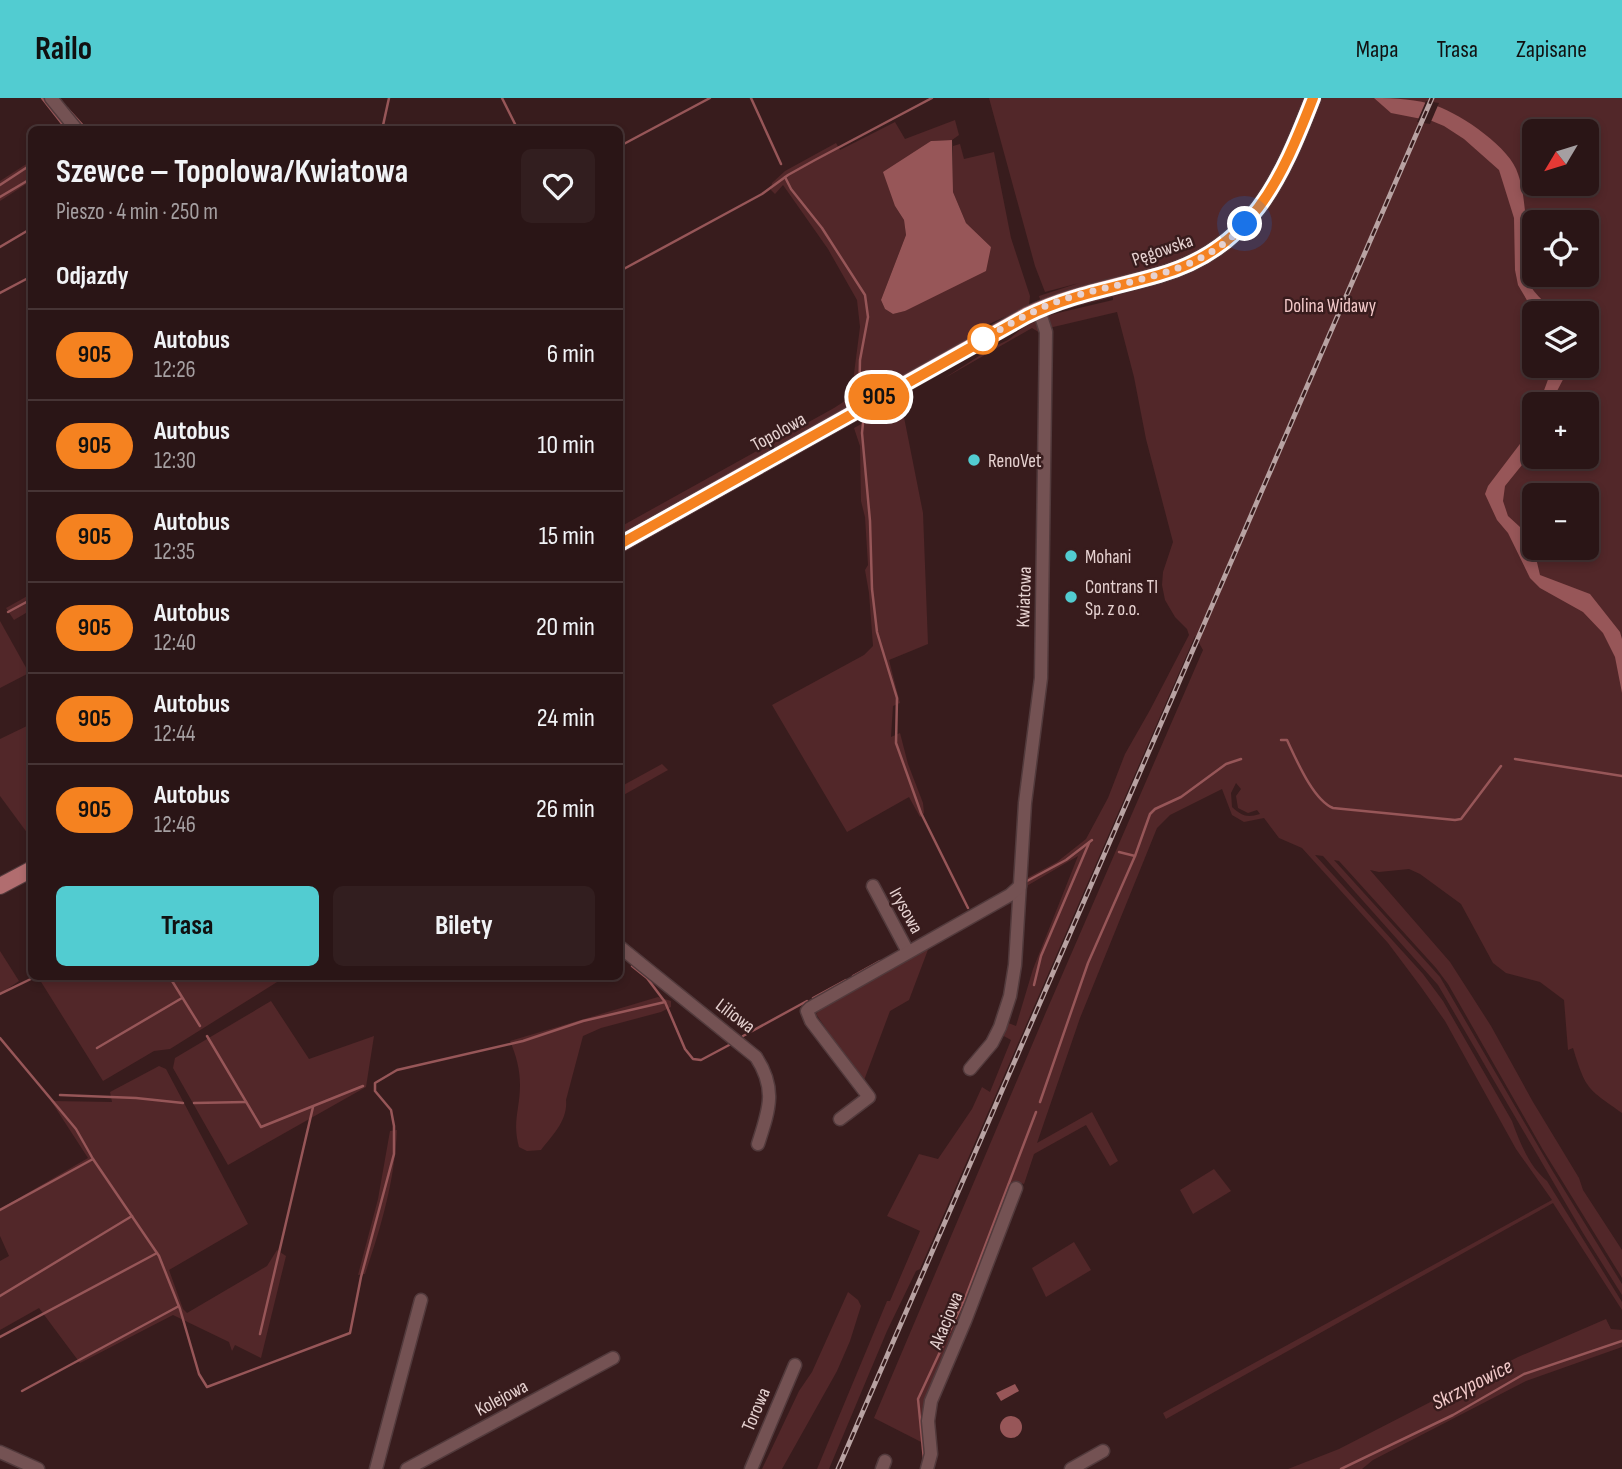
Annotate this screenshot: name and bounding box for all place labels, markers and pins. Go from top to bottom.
unlabelled marker [968,324,998,354]
place label: RenoVet [988,450,1042,473]
marker: RenoVet [966,452,982,468]
place label: Mohani [1085,546,1131,569]
marker: Mohani [1063,548,1079,564]
place label: Contrans TI Sp. z o.o. [1085,576,1158,621]
marker: Contrans TI Sp. z o.o. [1063,589,1079,605]

